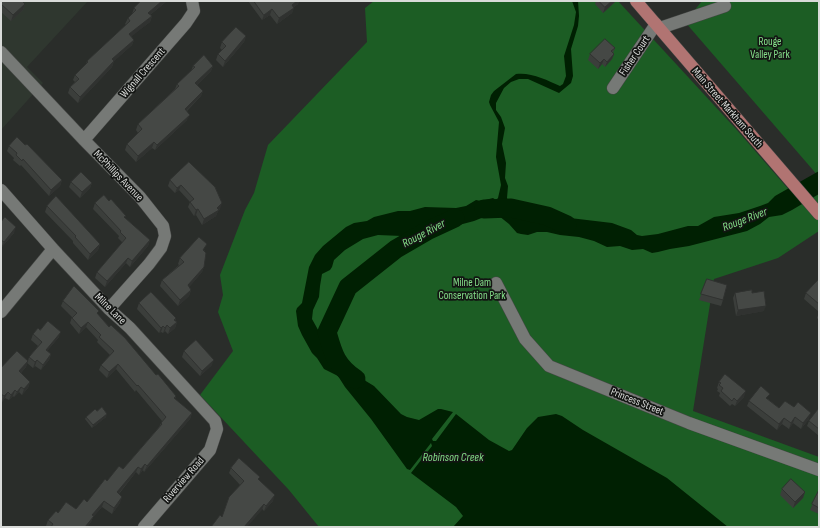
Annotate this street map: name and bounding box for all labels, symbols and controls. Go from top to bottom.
street label: Fisher Court [617,33,653,79]
park label: Rouge Valley Park [750,35,790,61]
street label: Wignall Crescent [118,45,168,101]
street label: Main Street Markham South [689,65,765,151]
street label: McPhillips Avenue [90,148,146,204]
water label: Rouge River [721,205,769,235]
water label: Rouge River [400,217,448,251]
park label: Milne Dam Conservation Park [439,276,505,302]
street label: Milne Lane [92,291,128,327]
street label: Princess Street [609,385,665,419]
water label: Robinson Creek [423,451,483,465]
street label: Riverview Road [161,455,207,505]

